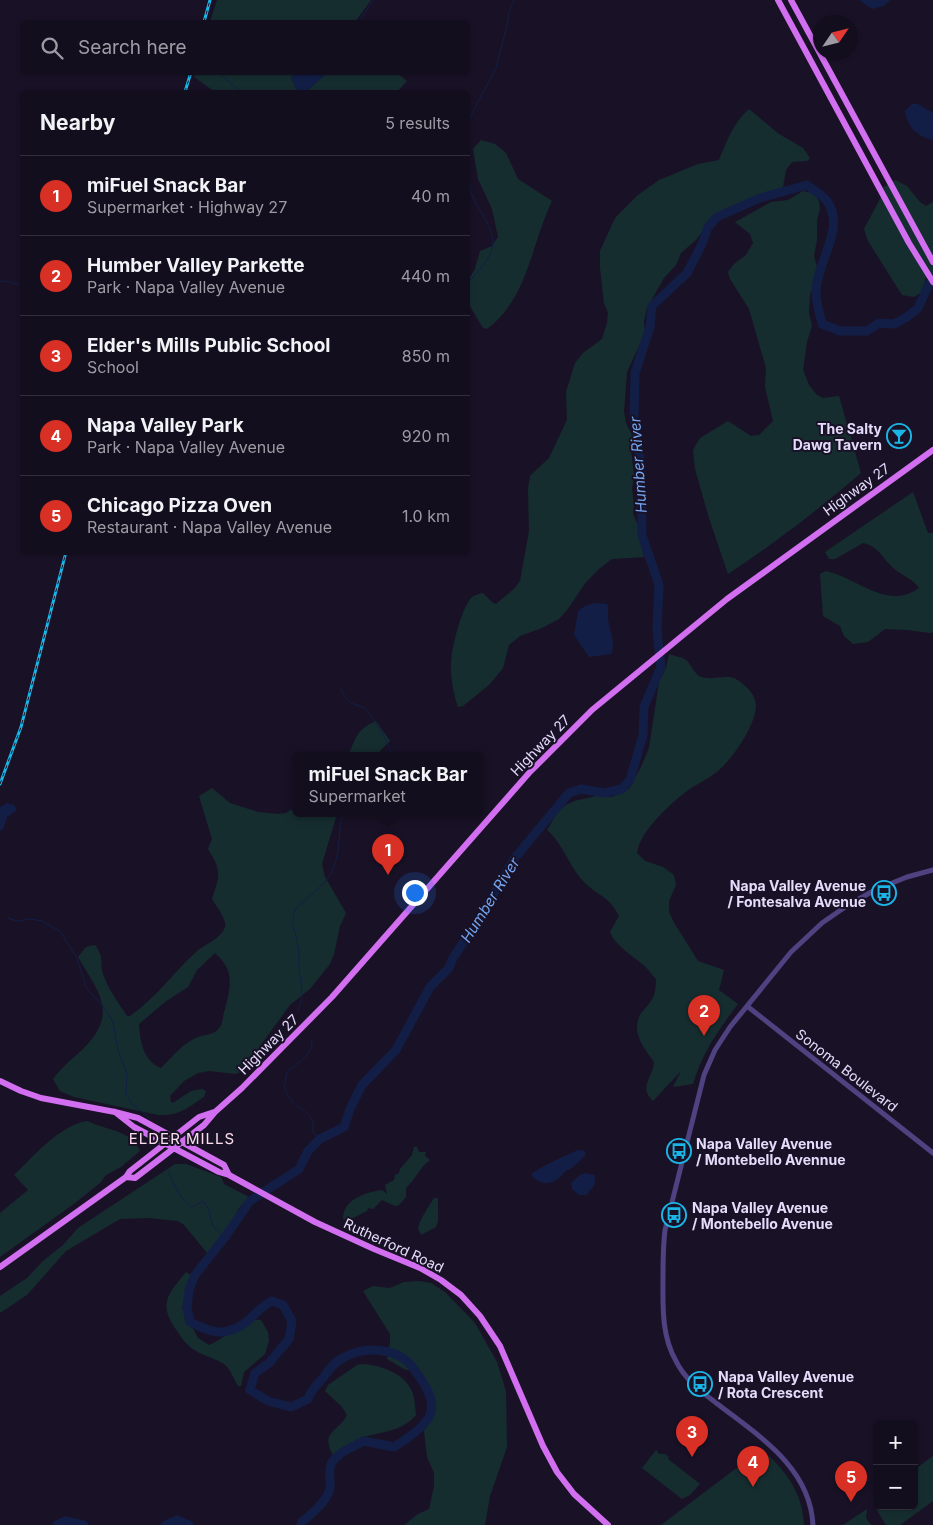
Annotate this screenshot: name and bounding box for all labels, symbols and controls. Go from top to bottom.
north arrow [813,15,858,60]
search box [20,20,470,75]
icon: search [38,34,66,62]
text: Search here [78,36,187,59]
text: Nearby [40,110,115,135]
text: 5 results [385,113,450,133]
text: miFuel Snack Bar [87,174,246,197]
text: 1 [53,186,59,206]
text: 40 m [411,186,450,206]
text: Supermarket · Highway 27 [87,197,287,217]
text: Humber Valley Parkette [87,254,305,277]
text: 2 [51,266,61,286]
text: 440 m [401,266,450,286]
text: Park · Napa Valley Avenue [87,277,285,297]
text: Elder's Mills Public School [87,334,330,357]
text: 3 [51,346,61,366]
text: 850 m [402,346,450,366]
text: School [87,357,139,377]
text: Napa Valley Park [87,414,244,437]
water label: Humber River [625,416,651,514]
place label: The Salty Dawg Tavern [793,420,883,453]
bar icon: The Salty Dawg Tavern [886,423,912,449]
text: 4 [51,426,61,446]
text: 920 m [402,426,450,446]
text: Park · Napa Valley Avenue [87,437,285,457]
street label: Highway 27 [819,459,893,519]
text: Chicago Pizza Oven [87,494,272,517]
text: 5 [51,506,61,526]
text: 1.0 km [402,506,450,526]
text: Restaurant · Napa Valley Avenue [87,517,332,537]
street label: Highway 27 [507,711,573,779]
popup [292,752,484,817]
text: miFuel Snack Bar [308,763,468,786]
text: Supermarket [308,786,406,806]
pin: 1 [372,834,404,875]
water label: Humber River [456,854,524,946]
place label: Napa Valley Avenue / Fontesalva Avenue [727,877,866,910]
your location [402,880,428,906]
bus stop icon: Napa Valley Avenue / Fontesalva Avenue [871,880,897,906]
pin: 2 [688,995,720,1036]
street label: Highway 27 [234,1010,302,1078]
street label: Sonoma Boulevard [793,1025,901,1115]
district label: ELDER MILLS [129,1129,235,1148]
place label: Napa Valley Avenue / Montebello Avennue [696,1135,846,1168]
bus stop icon: Napa Valley Avenue / Montebello Avennue [666,1138,692,1164]
place label: Napa Valley Avenue / Montebello Avenue [692,1199,833,1232]
bus stop icon: Napa Valley Avenue / Montebello Avenue [661,1202,687,1228]
street label: Rutherford Road [341,1214,447,1276]
place label: Napa Valley Avenue / Rota Crescent [718,1368,854,1401]
bus stop icon: Napa Valley Avenue / Rota Crescent [687,1371,713,1397]
pin: 3 [676,1416,708,1457]
map controls [873,1420,918,1510]
button: + [873,1420,918,1465]
pin: 4 [737,1446,769,1487]
pin: 5 [835,1461,867,1502]
button: − [873,1465,918,1510]

